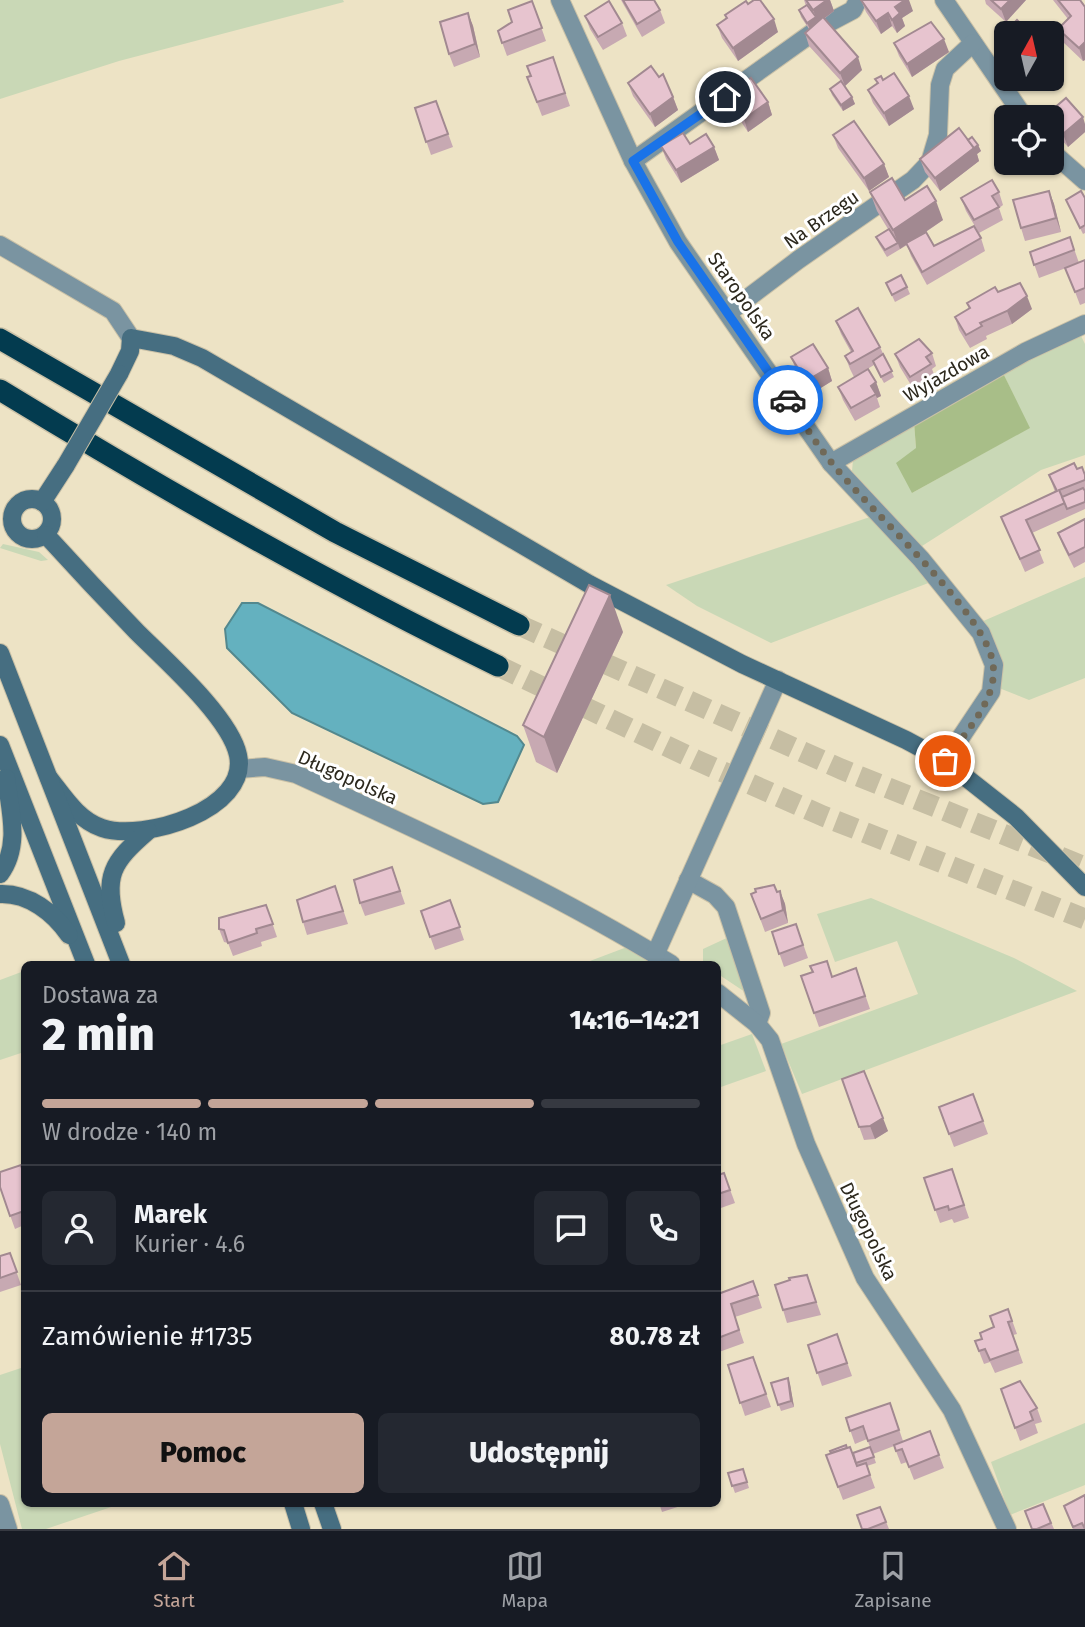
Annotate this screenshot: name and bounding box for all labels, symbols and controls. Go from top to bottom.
north arrow [994,21,1064,91]
map controls [994,21,1064,175]
pin [695,67,755,127]
icon: home [706,78,744,116]
button: locate [994,105,1064,175]
street label: Na Brzegu [779,185,863,254]
street label: Staropolska [703,248,780,345]
street label: Wyjazdowa [899,340,993,407]
courier [753,365,823,435]
icon: car [769,381,807,419]
pin [915,731,975,791]
icon: bag [926,742,964,780]
street label: Długopolska [294,745,401,810]
text: Dostawa za [42,981,159,1009]
text: 14:16–14:21 [570,1005,700,1036]
text: 2 min [42,1007,155,1062]
text: W drodze · 140 m [42,1118,217,1146]
street label: Długopolska [835,1178,902,1284]
button: person [42,1191,116,1265]
button: chat [534,1191,608,1265]
button: phone [626,1191,700,1265]
text: Marek [134,1199,207,1230]
text: Kurier · 4.6 [134,1230,245,1258]
text: Zamówienie #1735 [42,1321,253,1352]
text: 80.78 zł [610,1321,700,1352]
button: Pomoc [42,1413,364,1493]
button: Udostępnij [378,1413,700,1493]
tab: Start [153,1547,195,1612]
tab: Mapa [501,1547,548,1612]
tab: Zapisane [855,1547,932,1612]

